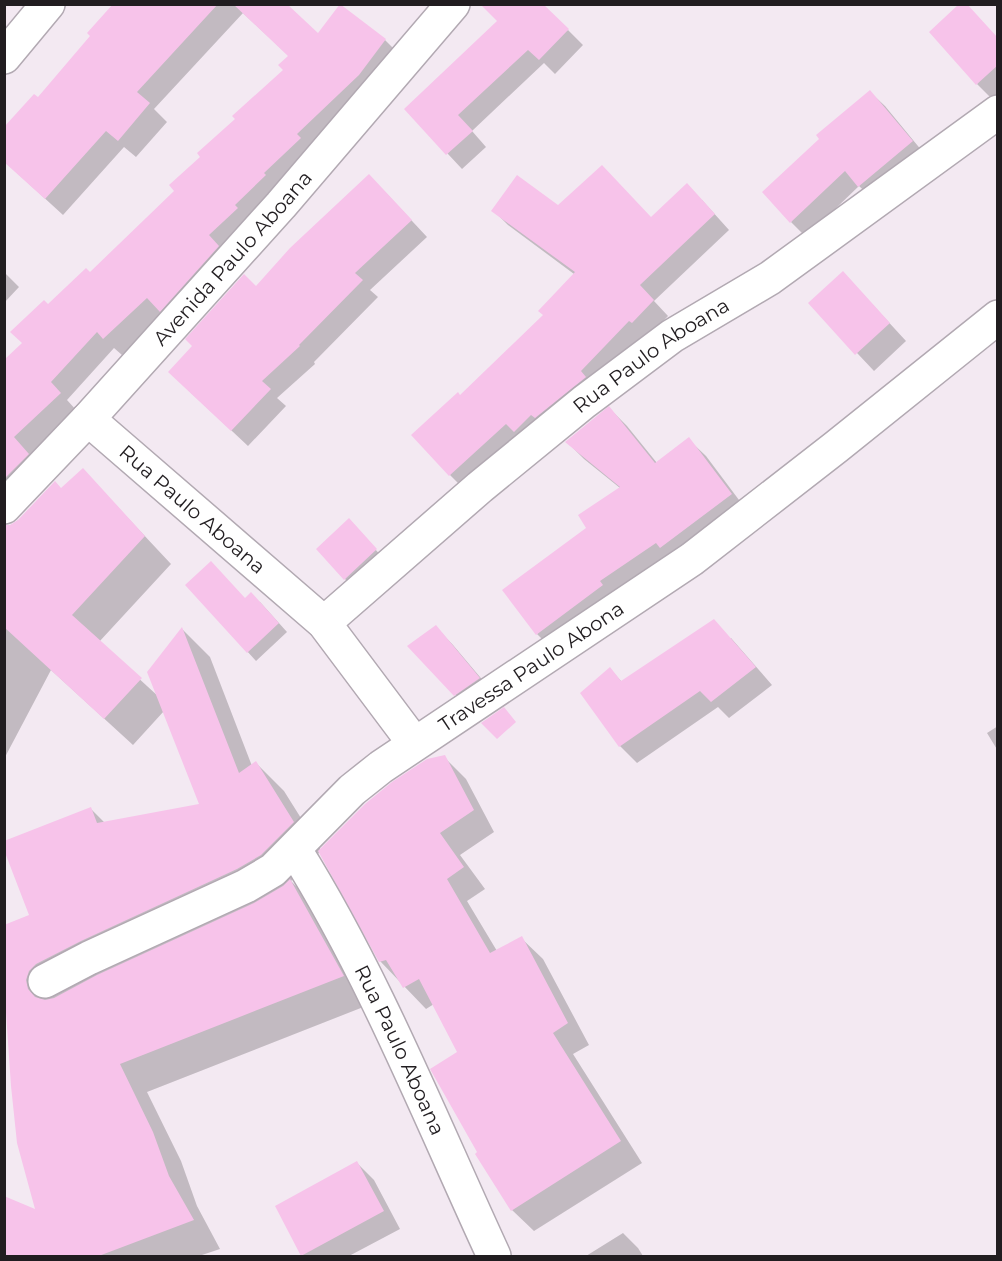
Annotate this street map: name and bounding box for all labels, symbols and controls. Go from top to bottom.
street label: Avenida Paulo Aboana [148,166,317,350]
street label: Rua Paulo Aboana [568,293,733,418]
street label: Rua Paulo Aboana [115,440,270,579]
street label: Travessa Paulo Abona [434,596,628,737]
street label: Rua Paulo Aboana [350,961,450,1139]

